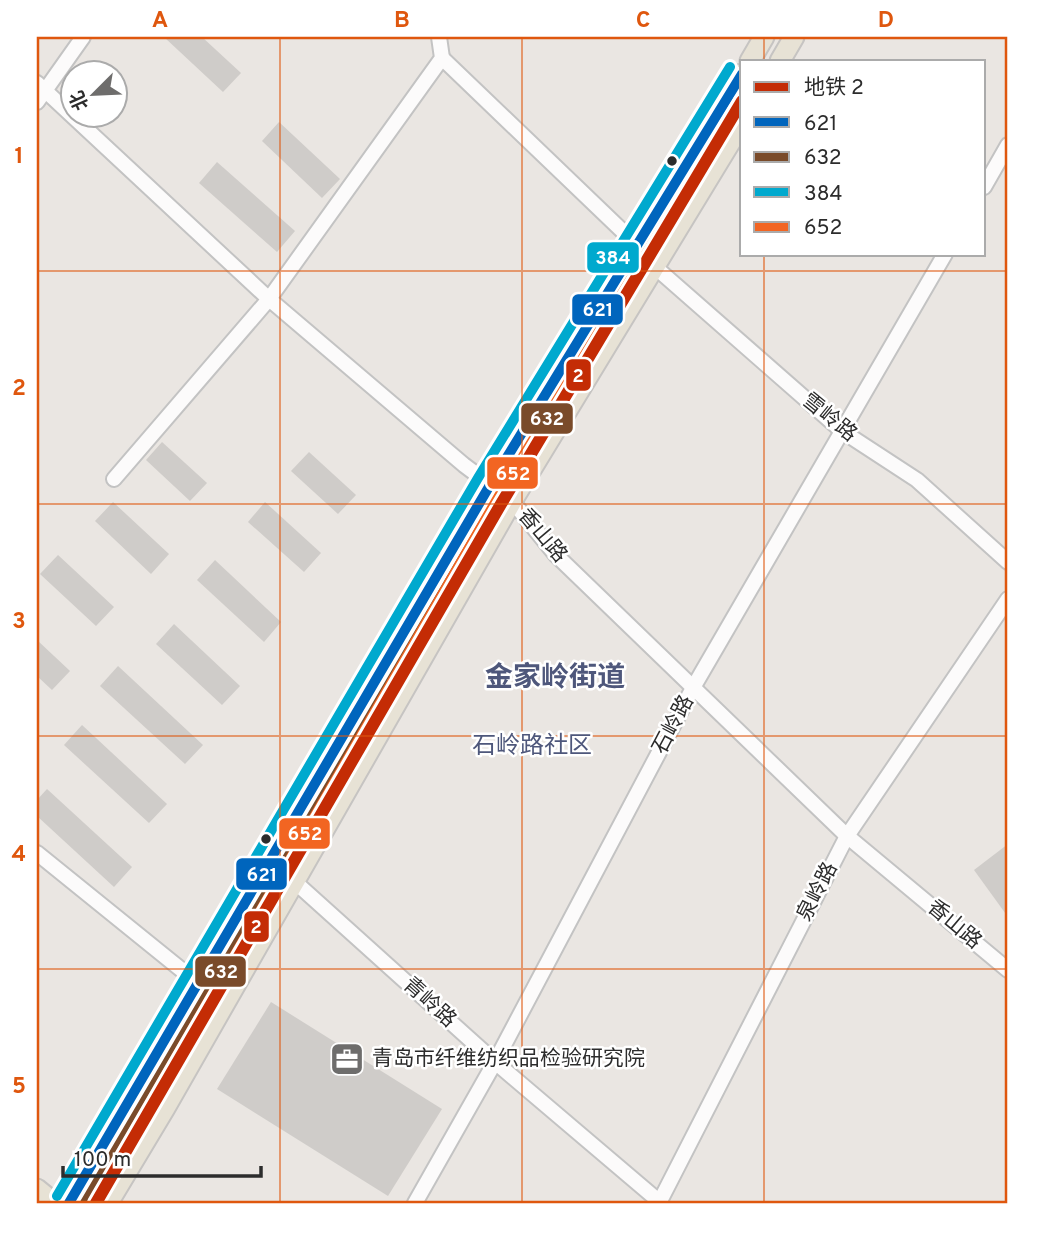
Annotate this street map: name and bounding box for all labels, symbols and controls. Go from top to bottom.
text: A [152,7,168,36]
text: B [394,7,410,36]
text: C [636,7,650,36]
text: D [878,7,894,36]
north arrow [60,60,130,130]
legend [740,60,986,256]
text: 地铁 2 [804,75,864,102]
text: 北 [65,87,95,114]
text: 621 [804,111,837,138]
text: 1 [14,143,24,172]
text: 632 [804,145,842,172]
unlabelled marker [665,154,679,168]
text: 384 [804,181,843,208]
text: 652 [804,215,842,242]
line badge: 384 [586,241,640,274]
text: 384 [595,247,631,271]
line badge: 621 [571,293,624,326]
text: 621 [583,299,613,323]
line badge: 2 [565,358,592,392]
text: 2 [572,365,584,389]
text: 2 [12,375,26,404]
street label: 雪岭路 [796,388,862,448]
line badge: 632 [520,402,574,435]
text: 632 [530,408,564,432]
line badge: 652 [486,456,539,490]
text: 652 [496,463,530,487]
street label: 香山路 [511,503,573,569]
text: 3 [12,608,26,637]
district label: 金家岭街道 [485,661,625,697]
street label: 石岭路 [647,691,701,759]
district label: 石岭路社区 [472,732,592,762]
line badge: 652 [278,817,331,850]
text: 652 [288,823,322,847]
unlabelled marker [259,832,273,846]
text: 4 [12,841,26,870]
line badge: 621 [235,857,288,891]
street label: 泉岭路 [792,858,844,926]
text: 621 [247,864,277,888]
street label: 香山路 [921,894,987,956]
line badge: 2 [243,910,270,943]
text: 2 [250,916,262,940]
line badge: 632 [194,955,247,988]
text: 632 [204,961,238,985]
street label: 青岭路 [397,972,461,1034]
office icon: 青岛市纤维纺织品检验研究院 [328,1040,366,1078]
place label: 青岛市纤维纺织品检验研究院 [372,1046,645,1073]
text: 5 [12,1073,26,1102]
scale bar [63,1135,261,1179]
text: 100 m [74,1147,131,1174]

